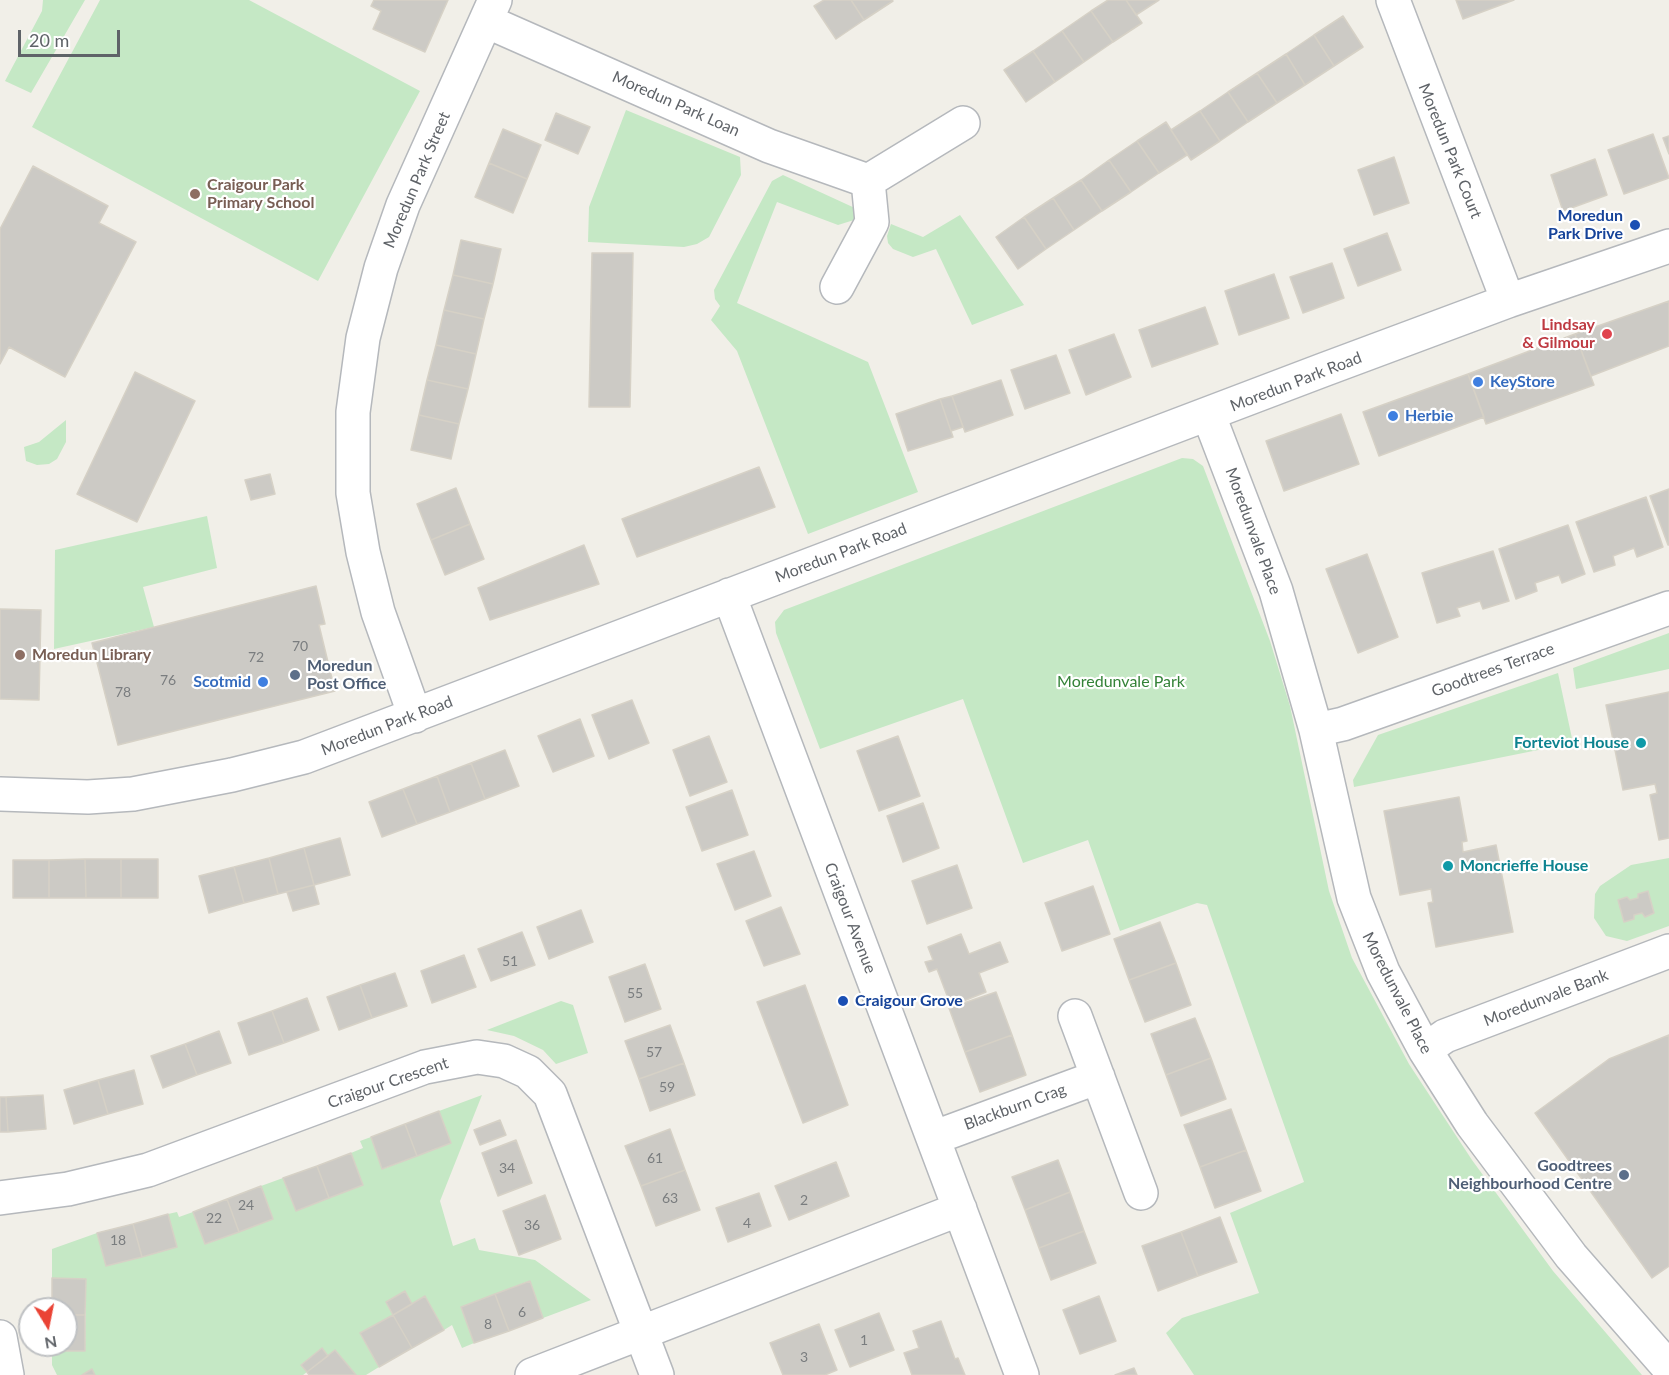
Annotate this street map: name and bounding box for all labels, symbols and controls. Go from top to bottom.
scale bar [21,18,123,56]
text: 20 m [29,29,69,51]
street label: Moredun Park Loan [609,67,743,141]
street label: Moredun Park Court [1414,81,1486,221]
street label: Moredun Park Street [380,109,454,251]
place label: Craigour Park Primary School [207,175,314,213]
marker: Craigour Park Primary School [188,187,202,201]
place label: Moredun Park Drive [1548,206,1623,244]
marker: Moredun Park Drive [1628,218,1642,232]
place label: Lindsay & Gilmour [1522,315,1595,353]
marker: Lindsay & Gilmour [1600,327,1614,341]
street label: Moredun Park Road [1228,348,1364,416]
place label: KeyStore [1490,372,1555,392]
marker: KeyStore [1471,375,1485,389]
place label: Herbie [1405,406,1453,426]
marker: Herbie [1386,409,1400,423]
street label: Moredunvale Place [1221,465,1285,597]
street label: Moredun Park Road [773,519,909,587]
house number: 70 [292,638,308,654]
street label: Goodtrees Terrace [1429,639,1557,701]
place label: Moredun Library [32,645,151,665]
marker: Moredun Library [13,648,27,662]
house number: 72 [248,649,264,665]
place label: Moredun Post Office [307,656,386,694]
marker: Moredun Post Office [288,668,302,682]
house number: 76 [160,672,176,688]
place label: Scotmid [193,672,251,692]
park label: Moredunvale Park [1057,672,1185,692]
marker: Scotmid [256,675,270,689]
house number: 78 [115,684,131,700]
street label: Moredun Park Road [319,692,455,760]
place label: Forteviot House [1514,733,1629,753]
marker: Forteviot House [1634,736,1648,750]
place label: Moncrieffe House [1460,856,1588,876]
marker: Moncrieffe House [1441,859,1455,873]
street label: Craigour Avenue [820,860,880,976]
street label: Moredunvale Place [1358,929,1436,1057]
house number: 51 [502,953,518,969]
street label: Moredunvale Bank [1481,965,1611,1031]
house number: 55 [627,985,643,1001]
place label: Craigour Grove [855,991,963,1011]
marker: Craigour Grove [836,994,850,1008]
house number: 57 [646,1044,662,1060]
street label: Craigour Crescent [325,1053,451,1113]
house number: 59 [659,1079,675,1095]
street label: Blackburn Crag [961,1080,1069,1134]
house number: 61 [647,1150,663,1166]
place label: Goodtrees Neighbourhood Centre [1448,1156,1612,1194]
house number: 34 [499,1160,515,1176]
marker: Goodtrees Neighbourhood Centre [1617,1168,1631,1182]
house number: 63 [662,1190,678,1206]
house number: 2 [800,1192,808,1208]
house number: 24 [238,1197,254,1213]
house number: 22 [206,1210,222,1226]
house number: 4 [743,1215,751,1231]
house number: 36 [524,1217,540,1233]
house number: 18 [110,1232,126,1248]
north arrow [18,1297,78,1357]
house number: 6 [518,1304,526,1320]
house number: 8 [484,1316,492,1332]
house number: 1 [860,1332,868,1348]
text: N [43,1333,59,1354]
house number: 3 [800,1349,808,1365]

